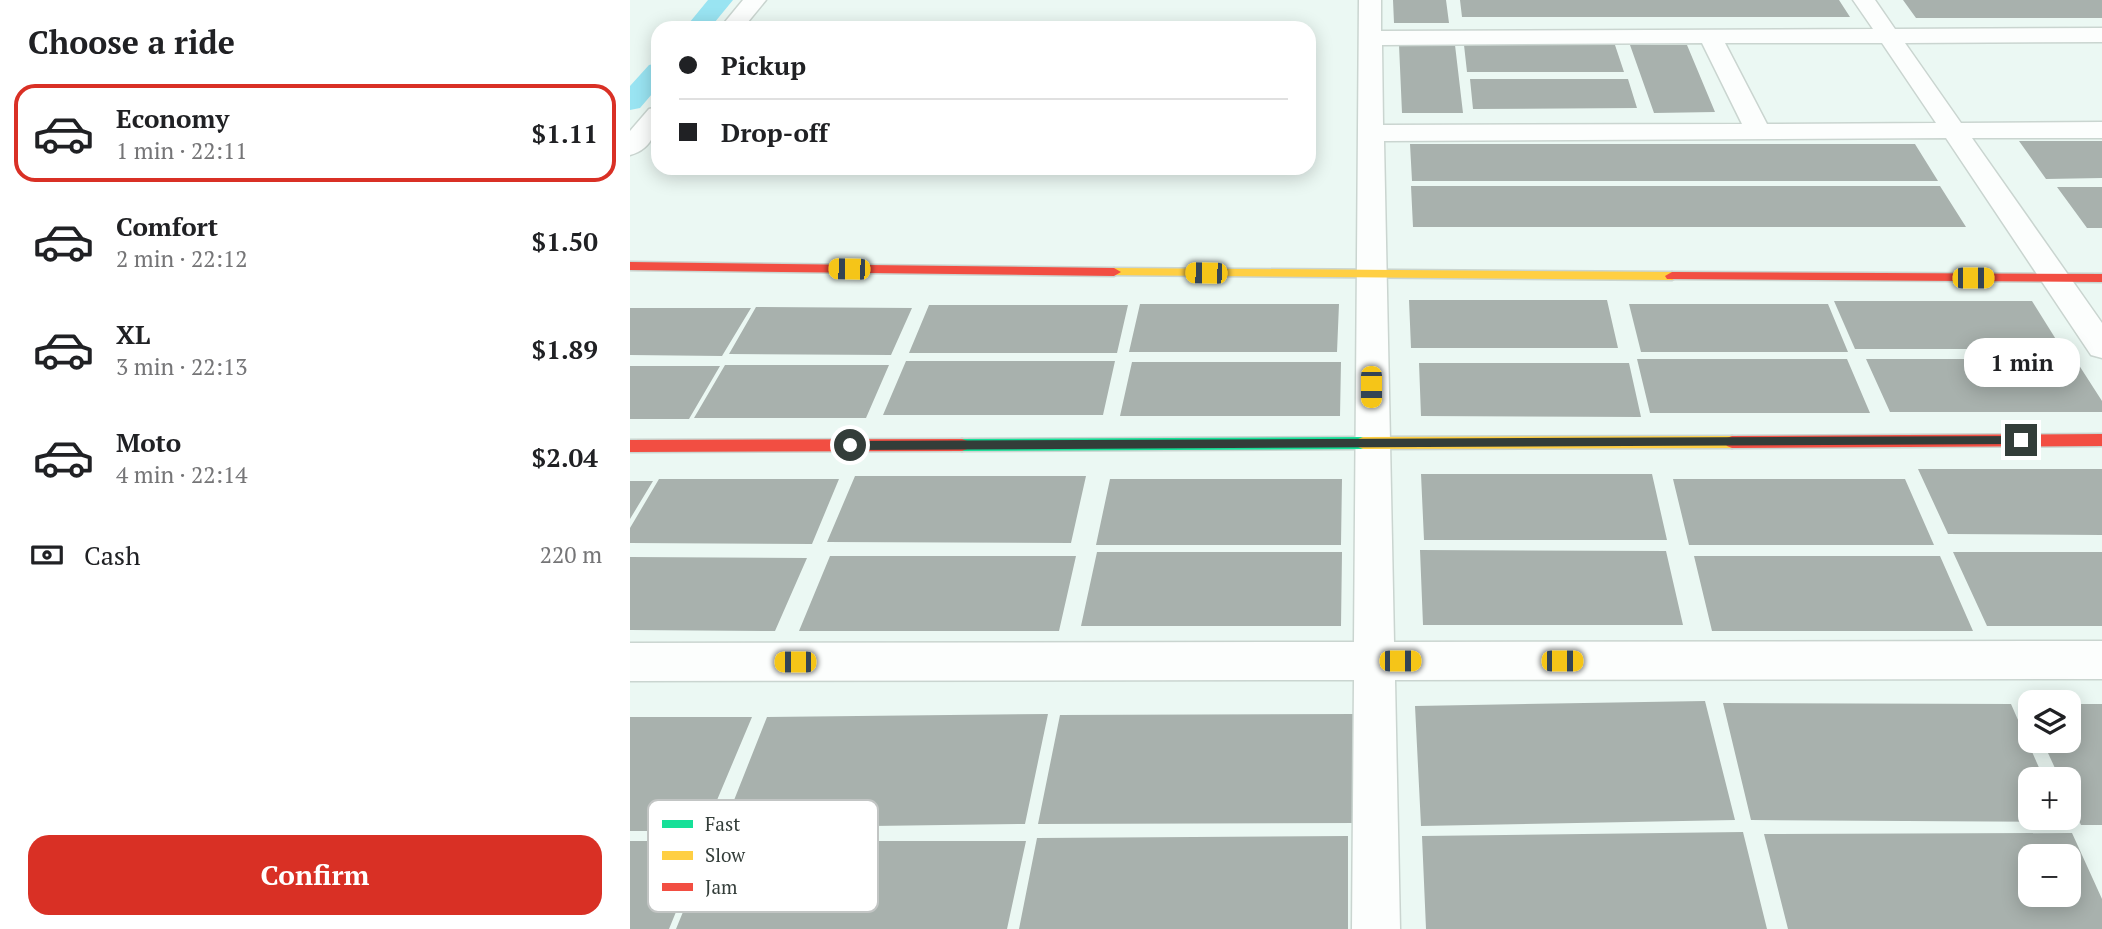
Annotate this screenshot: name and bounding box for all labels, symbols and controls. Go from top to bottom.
text: Choose a ride [28,21,235,63]
text: Pickup [721,48,806,82]
text: Economy [116,101,229,135]
icon: car [32,102,95,165]
text: Drop-off [721,115,828,149]
text: $1.11 [532,116,598,150]
text: 1 min · 22:11 [116,135,248,166]
text: Comfort [116,209,218,243]
icon: car [32,210,95,273]
text: $1.50 [532,224,598,258]
text: 2 min · 22:12 [116,243,248,274]
car [828,258,871,280]
car [1185,262,1228,284]
car [1953,268,1995,289]
text: XL [116,317,150,351]
icon: car [32,318,95,381]
text: $1.89 [532,332,598,366]
callout: 1 min [1963,338,2079,388]
text: 1 min [1991,347,2053,378]
text: 3 min · 22:13 [116,351,248,382]
car [1361,366,1382,408]
route end [2005,424,2037,456]
text: Moto [116,425,181,459]
icon: car [32,426,95,489]
route start [834,429,866,461]
text: $2.04 [532,440,598,474]
text: 4 min · 22:14 [116,459,248,490]
icon: cash [28,536,66,574]
text: Cash [84,538,140,572]
text: 220 m [540,539,602,570]
car [1380,651,1422,672]
car [1542,651,1584,672]
car [775,652,817,673]
map controls [2018,690,2081,907]
button: layers [2018,690,2081,753]
button: + [2018,767,2081,830]
legend [648,800,878,912]
text: Fast [705,811,740,836]
button: Confirm [28,835,602,915]
text: Slow [705,842,746,867]
button: − [2018,844,2081,907]
text: Jam [705,874,738,899]

